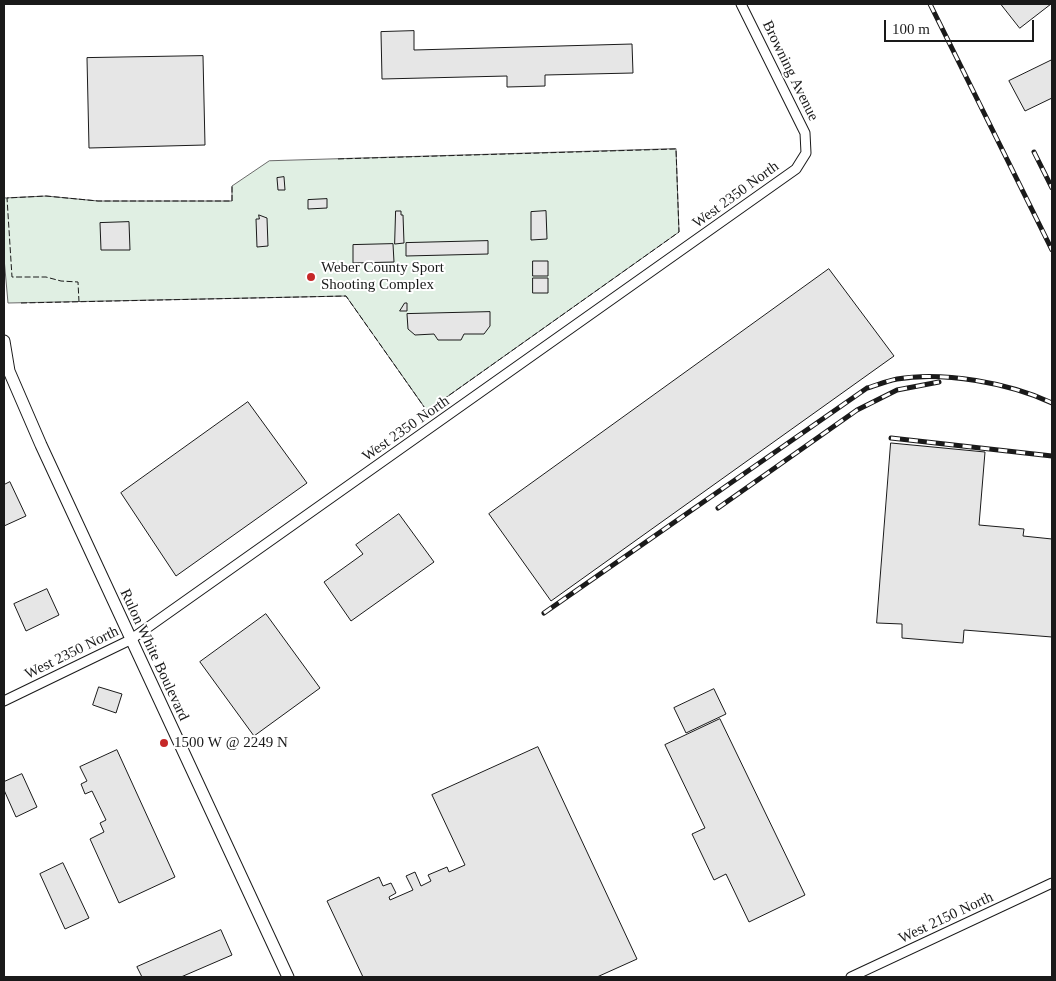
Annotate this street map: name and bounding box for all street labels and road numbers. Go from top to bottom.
street label: Browning Avenue [758,18,822,124]
street label: West 2350 North [689,158,783,232]
street label: West 2350 North [359,392,453,466]
street label: Rulon White Boulevard [116,586,192,724]
street label: West 2350 North [22,623,122,683]
street label: West 2150 North [896,888,996,948]

